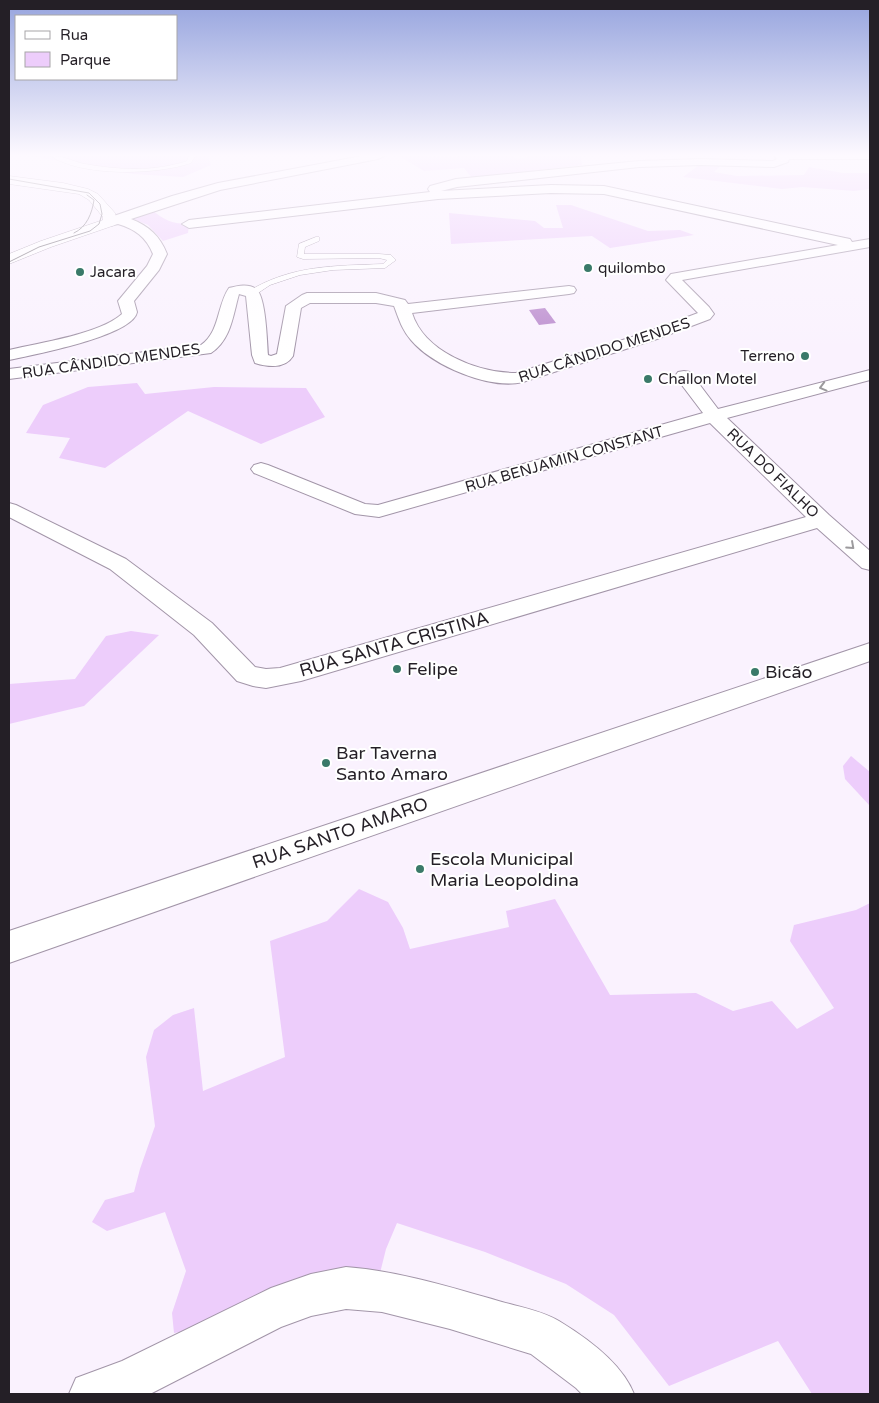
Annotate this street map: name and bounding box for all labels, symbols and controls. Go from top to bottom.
legend [15,15,178,80]
text: Rua [60,26,88,44]
text: Parque [60,51,111,69]
place label: quilombo [598,259,666,277]
marker: quilombo [582,262,594,274]
place label: Jacara [90,263,136,281]
marker: Jacara [74,266,86,278]
street label: RUA CÂNDIDO MENDES [516,314,692,386]
street label: RUA CÂNDIDO MENDES [21,340,201,382]
place label: Terreno [740,347,795,365]
marker: Terreno [799,350,811,362]
place label: Challon Motel [658,370,757,388]
marker: Challon Motel [642,373,654,385]
one-way arrow [819,381,828,392]
street label: RUA BENJAMIN CONSTANT [463,422,665,496]
street label: RUA DO FIALHO [723,425,823,521]
one-way arrow [845,540,854,549]
street label: RUA SANTA CRISTINA [297,606,491,682]
place label: Felipe [407,658,458,680]
place label: Bicão [765,661,813,683]
marker: Felipe [391,663,403,675]
marker: Bicão [749,666,761,678]
place label: Bar Taverna Santo Amaro [336,742,448,785]
marker: Bar Taverna Santo Amaro [320,757,332,769]
street label: RUA SANTO AMARO [249,793,431,873]
place label: Escola Municipal Maria Leopoldina [430,848,579,891]
marker: Escola Municipal Maria Leopoldina [414,863,426,875]

